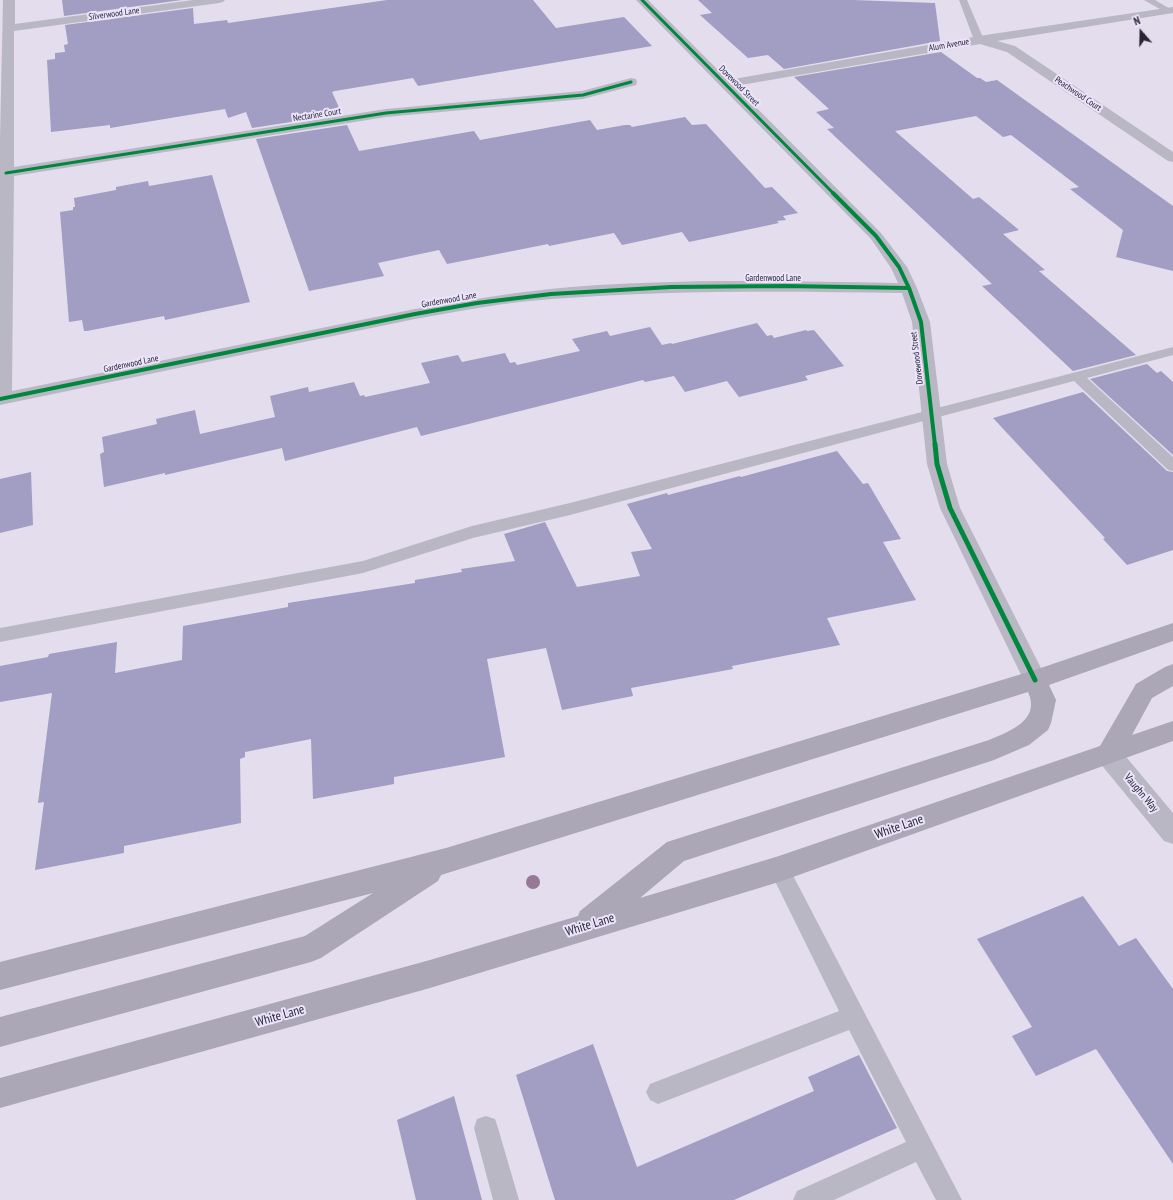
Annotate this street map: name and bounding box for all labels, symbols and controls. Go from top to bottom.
street label: Silverwood Lane [88,5,140,23]
north arrow [1121,12,1161,52]
text: N [1132,13,1142,28]
street label: Alum Avenue [928,36,970,54]
street label: Dovewood Street [716,63,762,109]
street label: Peachwood Court [1053,74,1103,114]
street label: Nectarine Court [292,106,342,124]
street label: Gardenwood Lane [745,273,801,283]
street label: Gardenwood Lane [421,290,477,310]
street label: Dovewood Street [908,331,926,385]
street label: Gardenwood Lane [103,353,159,375]
street label: Vaughn Way [1121,771,1161,815]
street label: White Lane [873,811,925,843]
street label: White Lane [564,910,616,940]
street label: White Lane [254,1002,306,1030]

